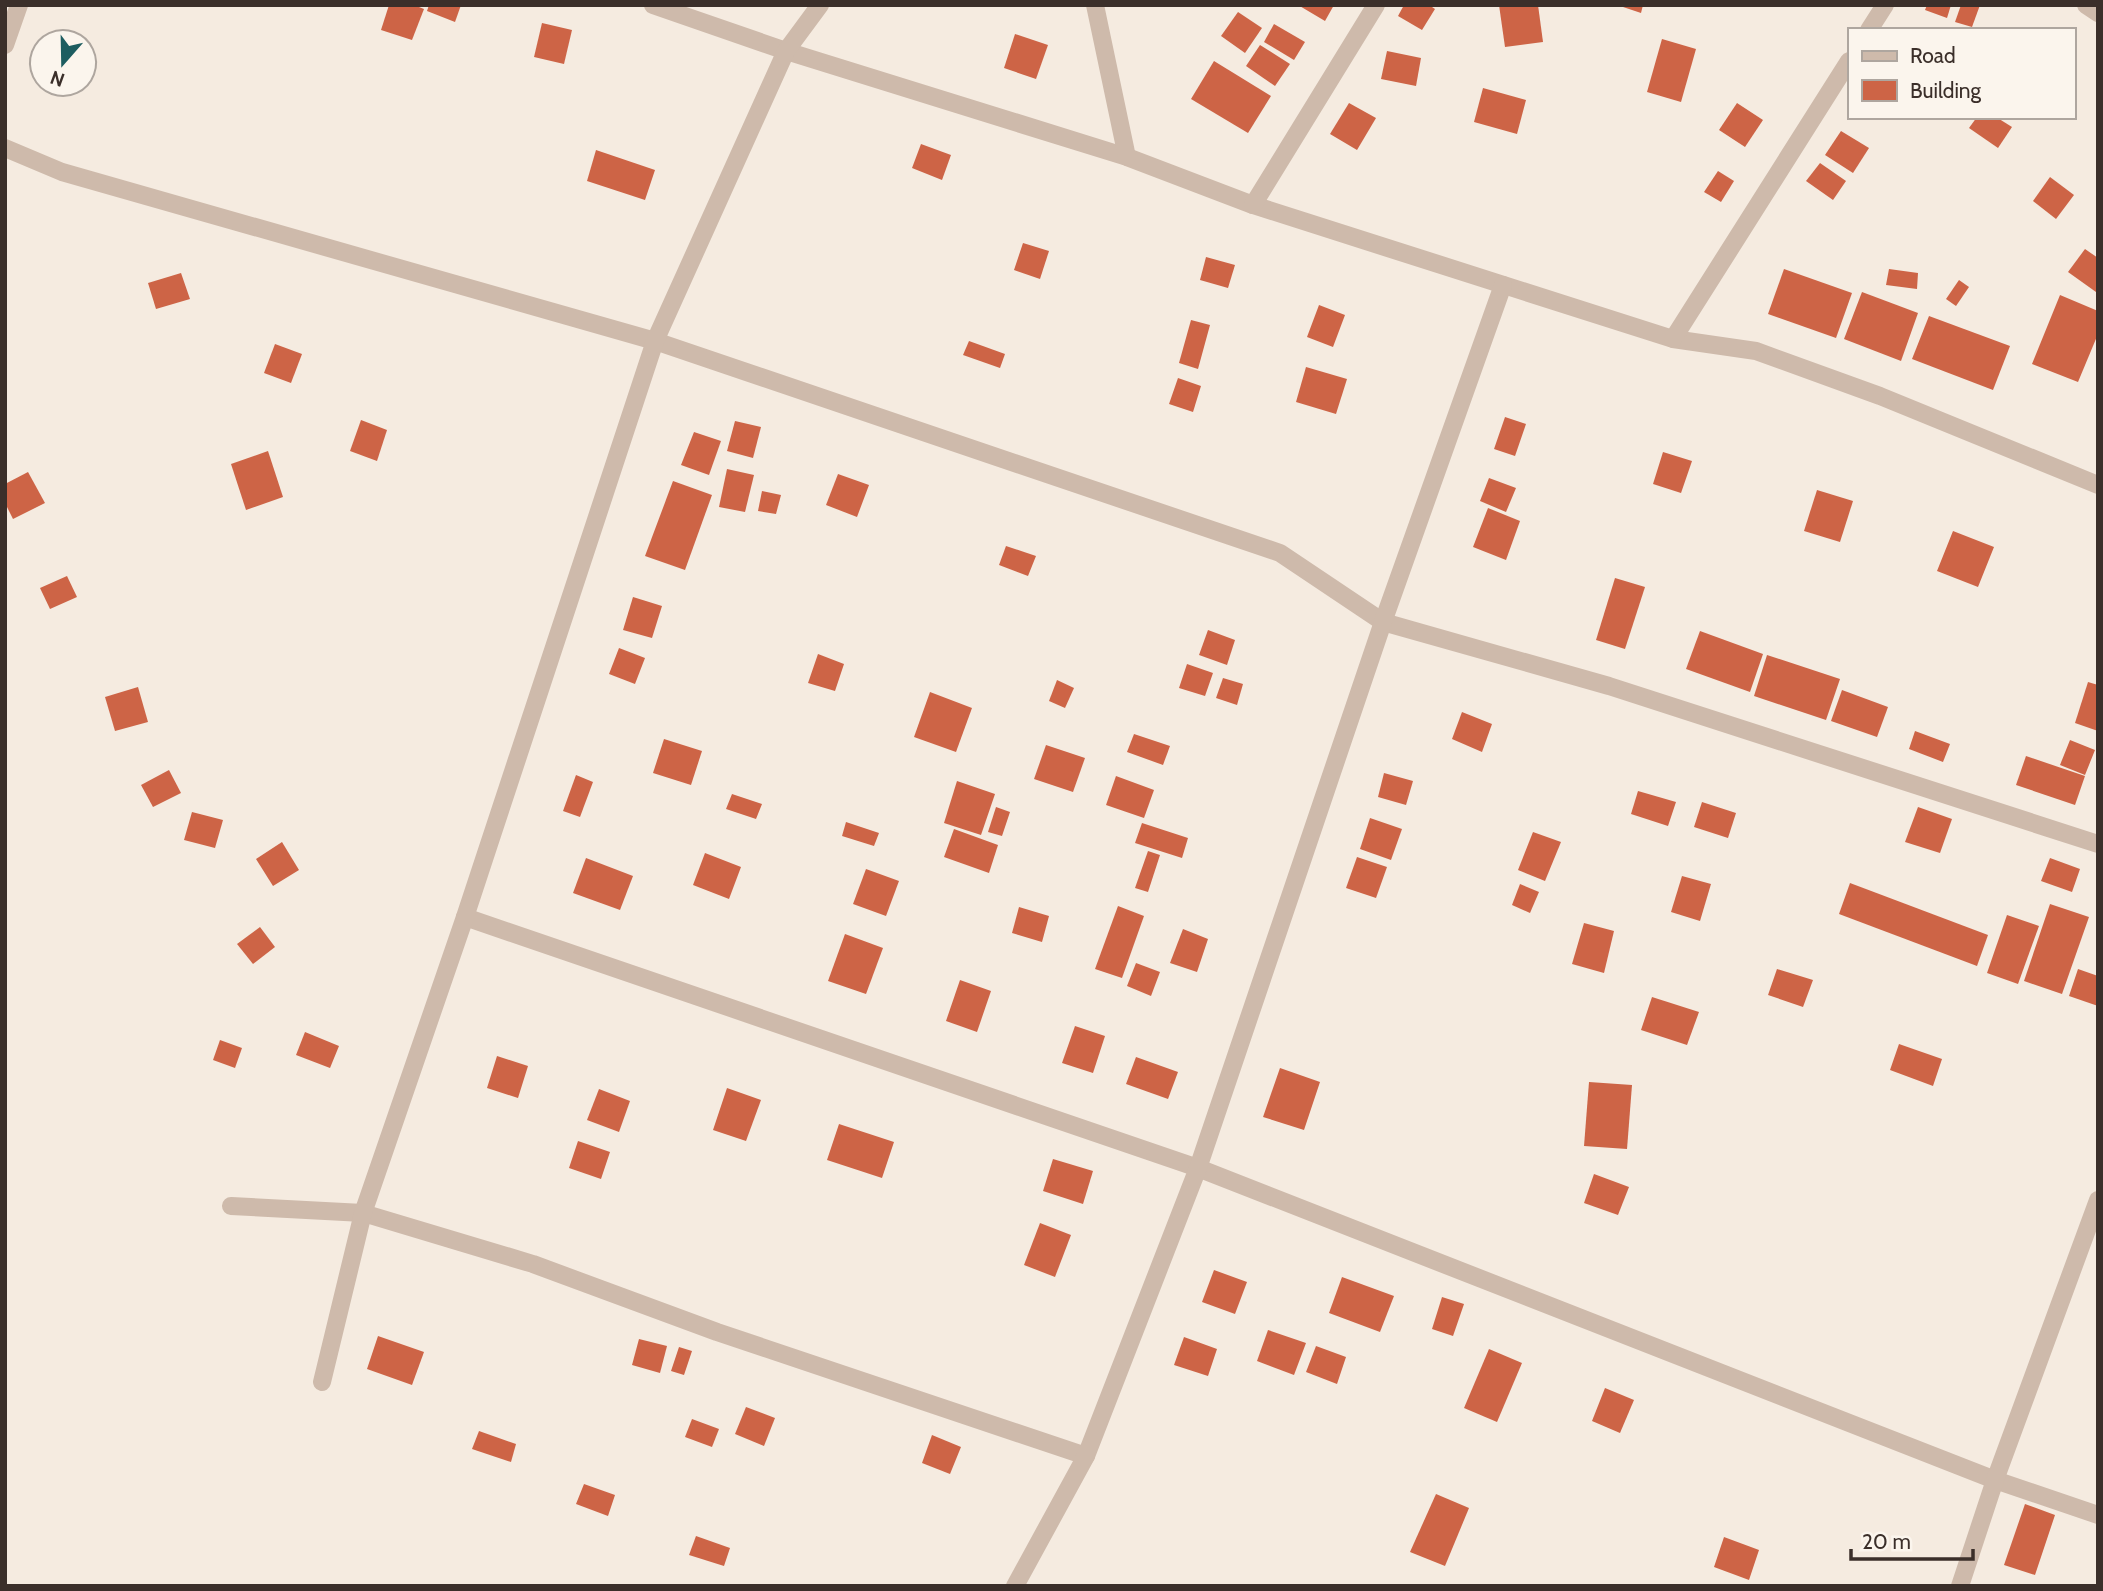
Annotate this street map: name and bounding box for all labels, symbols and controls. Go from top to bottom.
north arrow [28,28,98,98]
legend [1848,28,2075,119]
text: Road [1910,43,1956,68]
text: N [47,65,68,92]
text: Building [1910,78,1982,103]
scale bar [1851,1518,1974,1562]
text: 20 m [1862,1529,1911,1554]

